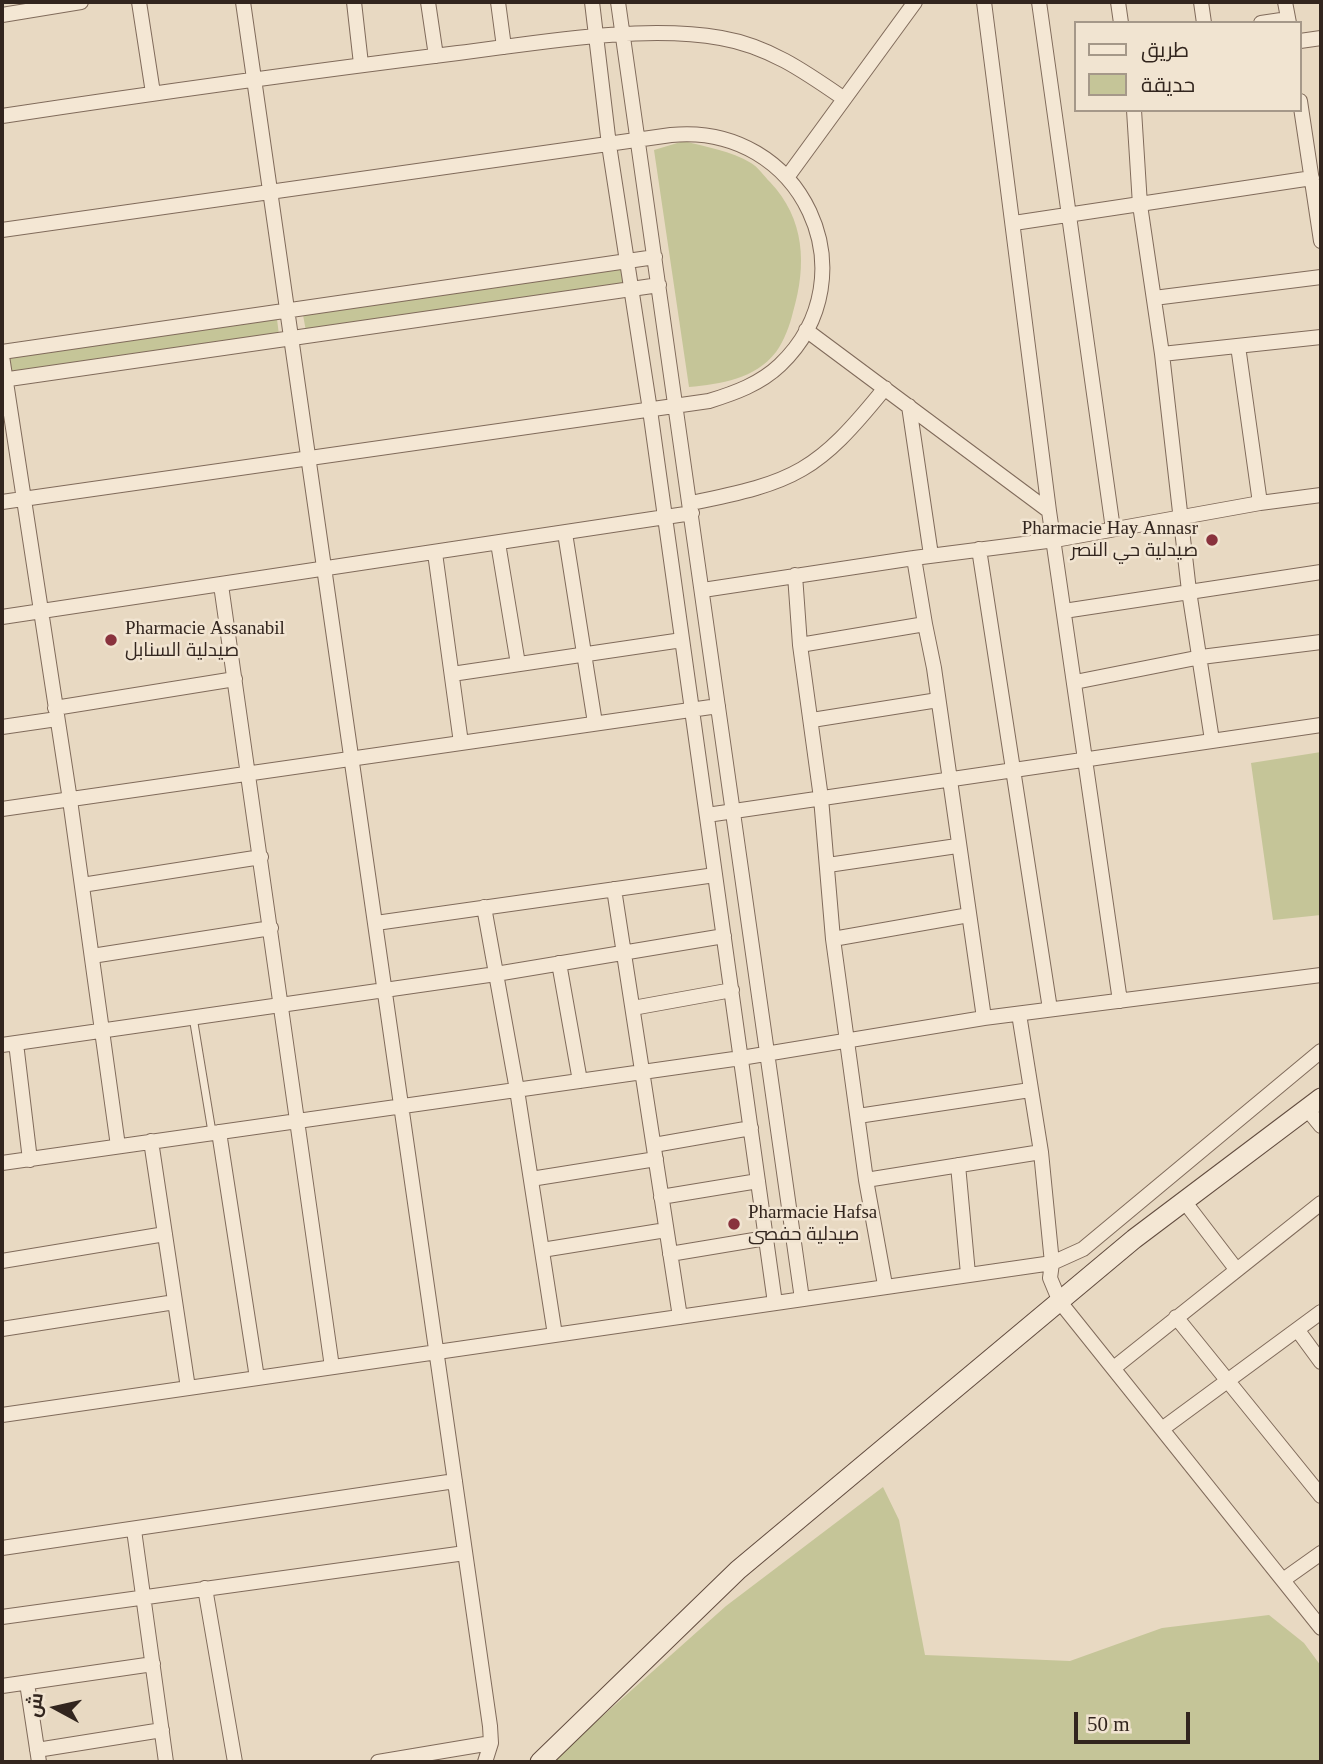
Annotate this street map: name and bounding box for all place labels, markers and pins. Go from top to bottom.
place label: Pharmacie Hay Annasr صيدلية حي النصر [1022,518,1198,562]
marker: Pharmacie Hay Annasr صيدلية حي النصر [1204,532,1220,548]
place label: Pharmacie Assanabil صيدلية السنابل [125,618,285,662]
marker: Pharmacie Assanabil صيدلية السنابل [103,632,119,648]
place label: Pharmacie Hafsa صيدلية حفصى [748,1202,877,1246]
marker: Pharmacie Hafsa صيدلية حفصى [726,1216,742,1232]

